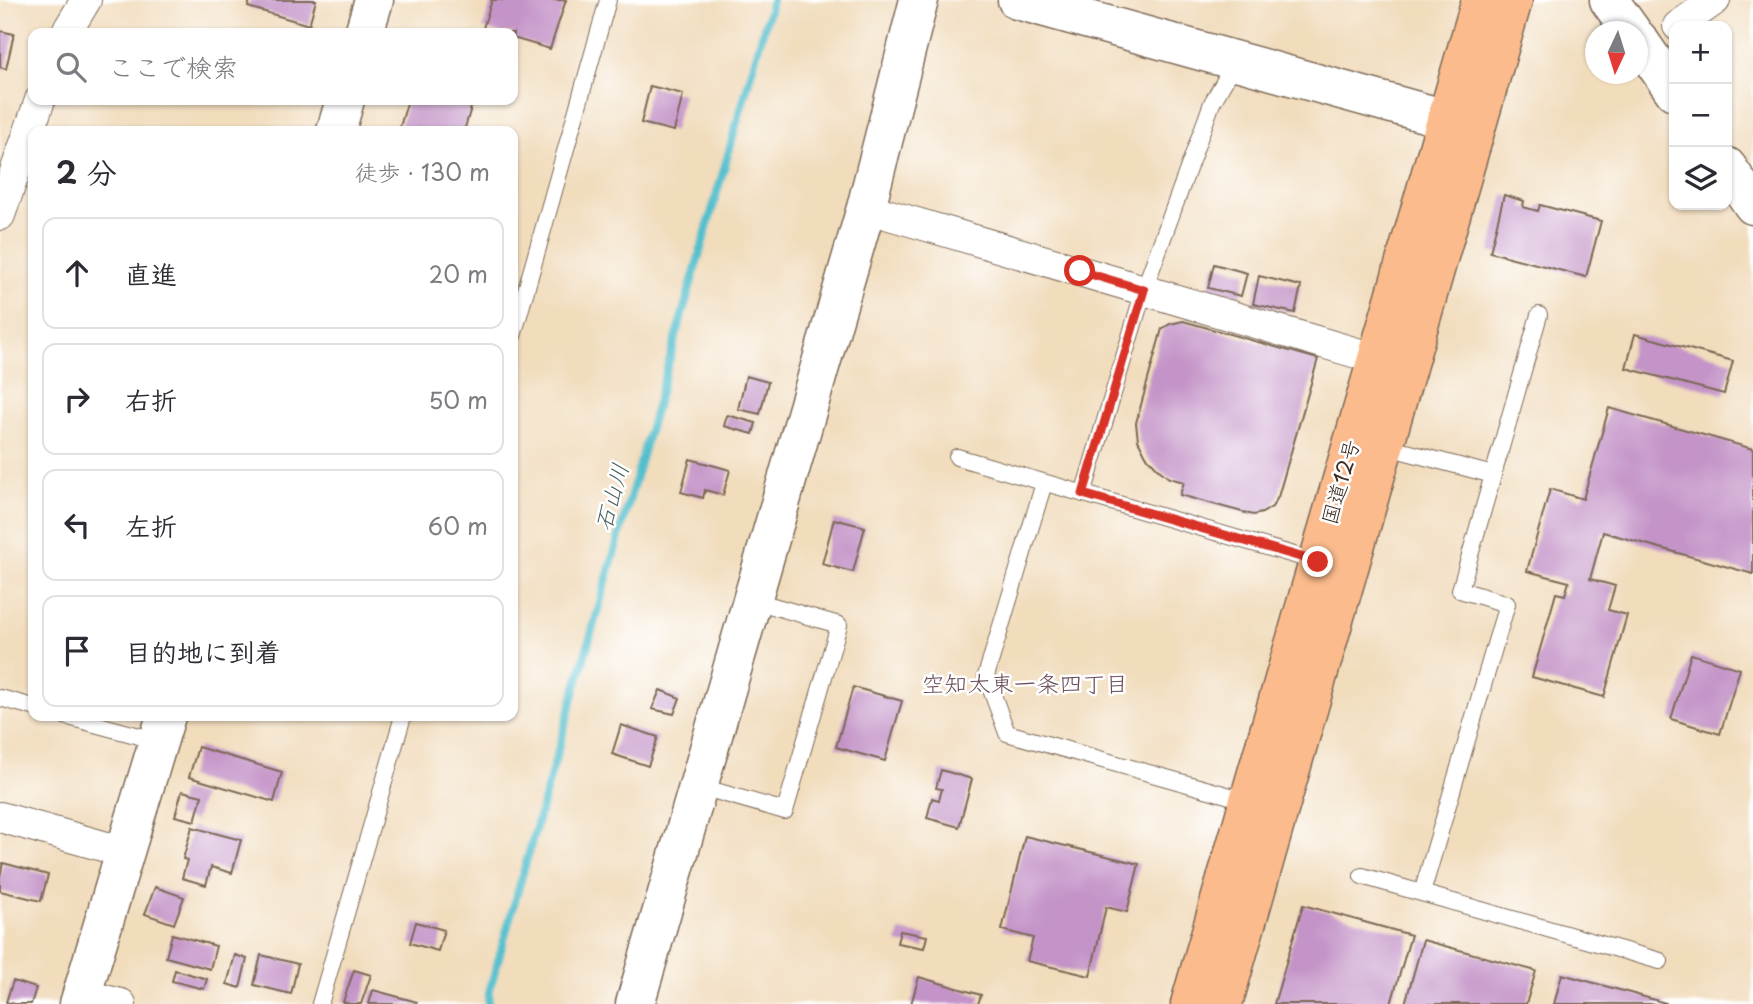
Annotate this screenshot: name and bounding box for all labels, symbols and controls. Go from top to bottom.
north arrow [1585,21,1648,84]
map controls [1669,21,1732,210]
button: + [1669,21,1732,84]
search box [28,28,518,105]
text: ここで検索 [108,47,238,86]
icon: search [52,48,90,86]
button: − [1669,84,1732,147]
button: layers [1669,147,1732,210]
text: 2 分 [56,149,117,194]
text: 徒歩 · 130 m [354,154,490,189]
icon: ahead [58,254,96,292]
text: 直進 [125,254,177,293]
route start [1064,255,1095,286]
text: 20 m [429,256,488,291]
icon: right [58,380,96,418]
text: 右折 [125,380,177,419]
text: 50 m [428,382,488,417]
street label: 国道12号 [1312,435,1366,528]
water label: 石山川 [584,459,637,535]
icon: left [58,506,96,544]
text: 左折 [125,506,177,545]
text: 60 m [428,508,488,543]
route end [1302,546,1333,577]
icon: arrive [58,632,96,670]
text: 目的地に到着 [125,632,281,671]
district label: 空知太東一条四丁目 [922,665,1129,700]

